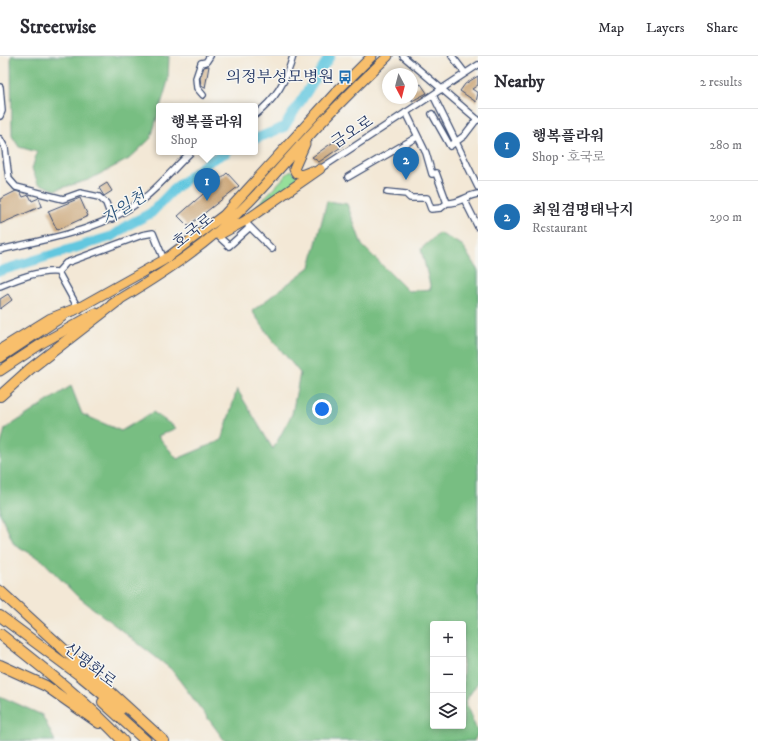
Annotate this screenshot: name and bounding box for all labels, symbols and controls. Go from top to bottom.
text: Streetwise [20,16,96,39]
text: Map [598,19,624,37]
text: Layers [646,19,684,37]
text: Share [706,19,738,37]
place label: 의정부성모병원 [226,67,334,87]
north arrow [382,68,418,104]
bus stop icon: 의정부성모병원 [337,69,353,85]
text: Nearby [494,71,544,93]
text: 2 results [700,74,742,90]
popup [156,103,258,155]
street label: 금오로 [327,111,377,153]
text: 행복플라워 [171,113,243,132]
text: 행복플라워 [532,127,604,146]
text: Shop [171,132,197,148]
text: 1 [505,137,509,153]
text: 280 m [710,137,742,153]
pin: 2 [393,147,419,180]
text: Shop · 호국로 [532,149,605,165]
pin: 1 [194,168,220,201]
water label: 자일천 [97,185,152,231]
text: 최원겸명태낙지 [532,201,633,220]
street label: 호국로 [169,209,218,253]
text: 2 [504,209,510,225]
text: 290 m [710,209,742,225]
text: Restaurant [532,220,588,236]
your location [312,399,332,419]
map controls [430,621,466,729]
button: + [430,621,466,657]
street label: 신평화로 [59,638,121,692]
button: − [430,657,466,693]
button: layers [430,693,466,729]

